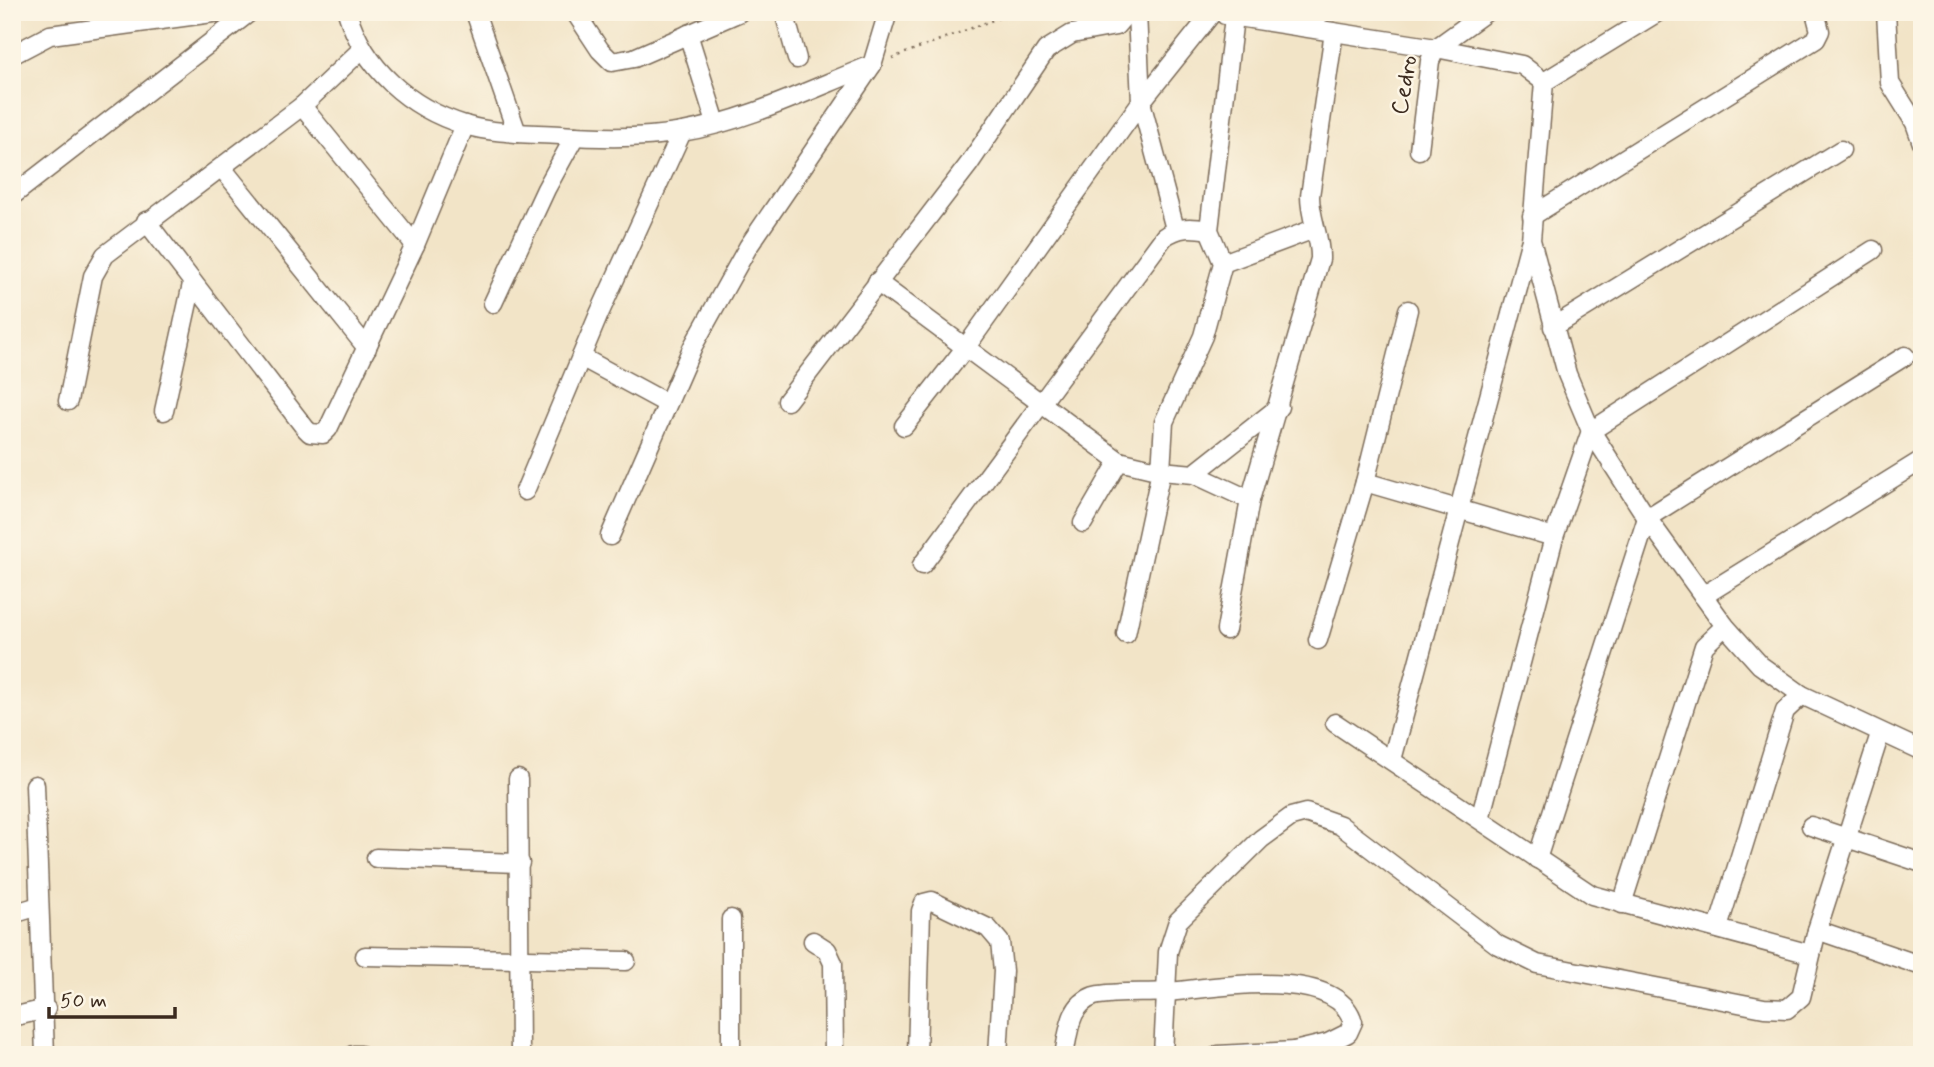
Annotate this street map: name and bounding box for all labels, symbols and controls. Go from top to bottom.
street label: Cedro [1385,53,1425,117]
scale bar [49,976,175,1020]
text: 50 m [60,987,107,1015]

